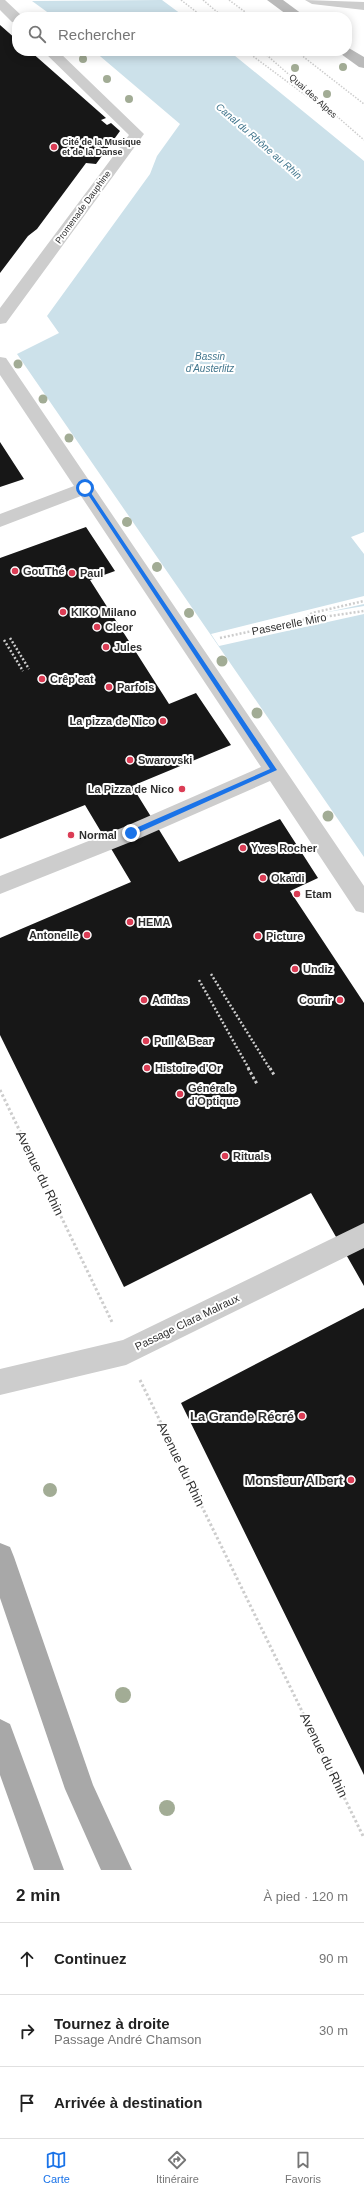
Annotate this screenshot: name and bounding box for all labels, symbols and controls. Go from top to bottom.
search box [12,12,352,56]
icon: search [26,23,48,45]
text: Rechercher [58,26,136,43]
street label: Quai des Alpes [287,72,339,120]
water label: Canal du Rhône au Rhin [214,101,304,181]
place label: Cité de la Musique et de la Danse [62,137,141,157]
marker: Cité de la Musique et de la Danse [49,142,59,152]
street label: Promenade Dauphine [53,169,113,245]
water label: Bassin d'Austerlitz [186,351,234,374]
route start [76,479,94,497]
place label: GouThé [23,565,65,577]
marker: GouThé [10,566,20,576]
place label: Paul [80,567,103,579]
marker: Paul [67,568,77,578]
place label: KIKO Milano [71,606,137,618]
marker: KIKO Milano [58,607,68,617]
street label: Passerelle Miro [251,611,327,637]
place label: Cleor [105,621,134,633]
marker: Cleor [92,622,102,632]
place label: Jules [114,641,142,653]
marker: Jules [101,642,111,652]
place label: Crêp'eat [50,673,94,685]
marker: Crêp'eat [37,674,47,684]
place label: Parfois [117,681,154,693]
marker: Parfois [104,682,114,692]
place label: La pizza de Nico [69,715,155,727]
marker: La pizza de Nico [158,716,168,726]
place label: Swarovski [138,754,192,766]
marker: Swarovski [125,755,135,765]
place label: La Pizza de Nico [88,783,174,795]
marker: La Pizza de Nico [177,784,187,794]
route end [122,824,140,842]
place label: Normal [79,829,117,841]
marker: Normal [66,830,76,840]
place label: Yves Rocher [251,842,318,854]
marker: Yves Rocher [238,843,248,853]
place label: Okaïdi [271,872,305,884]
marker: Okaïdi [258,873,268,883]
place label: Etam [305,888,332,900]
marker: Etam [292,889,302,899]
place label: HEMA [138,916,170,928]
marker: HEMA [125,917,135,927]
place label: Antonelle [29,929,79,941]
marker: Antonelle [82,930,92,940]
place label: Picture [266,930,303,942]
marker: Picture [253,931,263,941]
place label: Undiz [303,963,333,975]
marker: Undiz [290,964,300,974]
place label: Adidas [152,994,189,1006]
place label: Courir [299,994,333,1006]
marker: Adidas [139,995,149,1005]
marker: Courir [335,995,345,1005]
place label: Pull & Bear [154,1035,213,1047]
marker: Pull & Bear [141,1036,151,1046]
place label: Histoire d'Or [155,1062,222,1074]
marker: Histoire d'Or [142,1063,152,1073]
place label: Générale d'Optique [188,1082,239,1107]
marker: Générale d'Optique [175,1089,185,1099]
street label: Avenue du Rhin [13,1128,67,1218]
place label: Rituals [233,1150,270,1162]
marker: Rituals [220,1151,230,1161]
street label: Passage Clara Malraux [133,1291,241,1352]
place label: La Grande Récré [190,1409,294,1424]
marker: La Grande Récré [297,1411,307,1421]
street label: Avenue du Rhin [154,1419,208,1509]
place label: Monsieur Albert [245,1473,344,1488]
marker: Monsieur Albert [346,1475,356,1485]
street label: Avenue du Rhin [297,1710,351,1800]
text: 2 min [16,1886,60,1905]
text: À pied · 120 m [263,1889,348,1904]
icon: ahead [16,1948,38,1970]
text: Continuez [54,1950,127,1967]
text: 90 m [319,1951,348,1966]
text: Tournez à droite [54,2015,170,2032]
icon: right [16,2020,38,2042]
text: 30 m [319,2023,348,2038]
text: Passage André Chamson [54,2032,201,2047]
icon: arrive [16,2092,38,2114]
text: Arrivée à destination [54,2094,202,2111]
tab: Carte [43,2149,70,2185]
tab: Itinéraire [156,2149,199,2185]
tab: Favoris [285,2149,321,2185]

